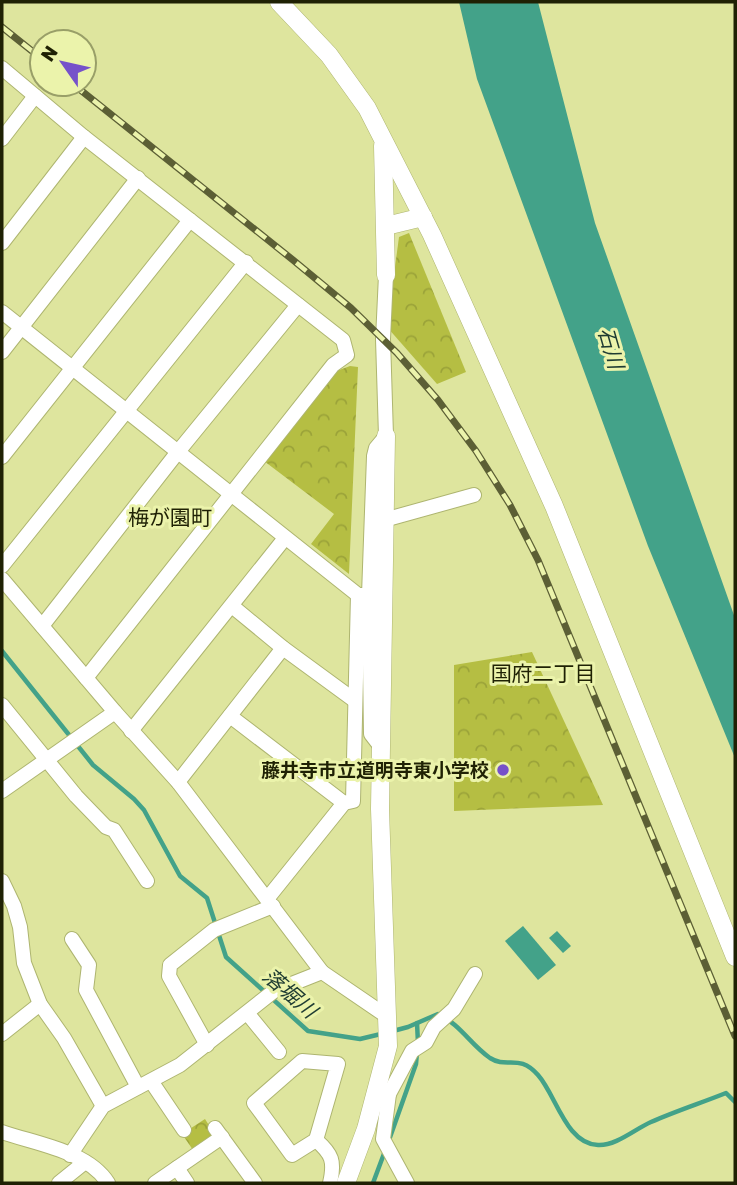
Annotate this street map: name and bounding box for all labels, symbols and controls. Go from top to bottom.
north arrow [28,28,98,98]
text: N [36,42,63,66]
water label: 石川 [593,324,629,374]
district label: 梅が園町 [128,505,212,530]
district label: 国府二丁目 [491,661,596,686]
place label: 藤井寺市立道明寺東小学校 [261,759,489,782]
marker: 藤井寺市立道明寺東小学校 [495,762,511,778]
water label: 落堀川 [258,963,323,1024]

